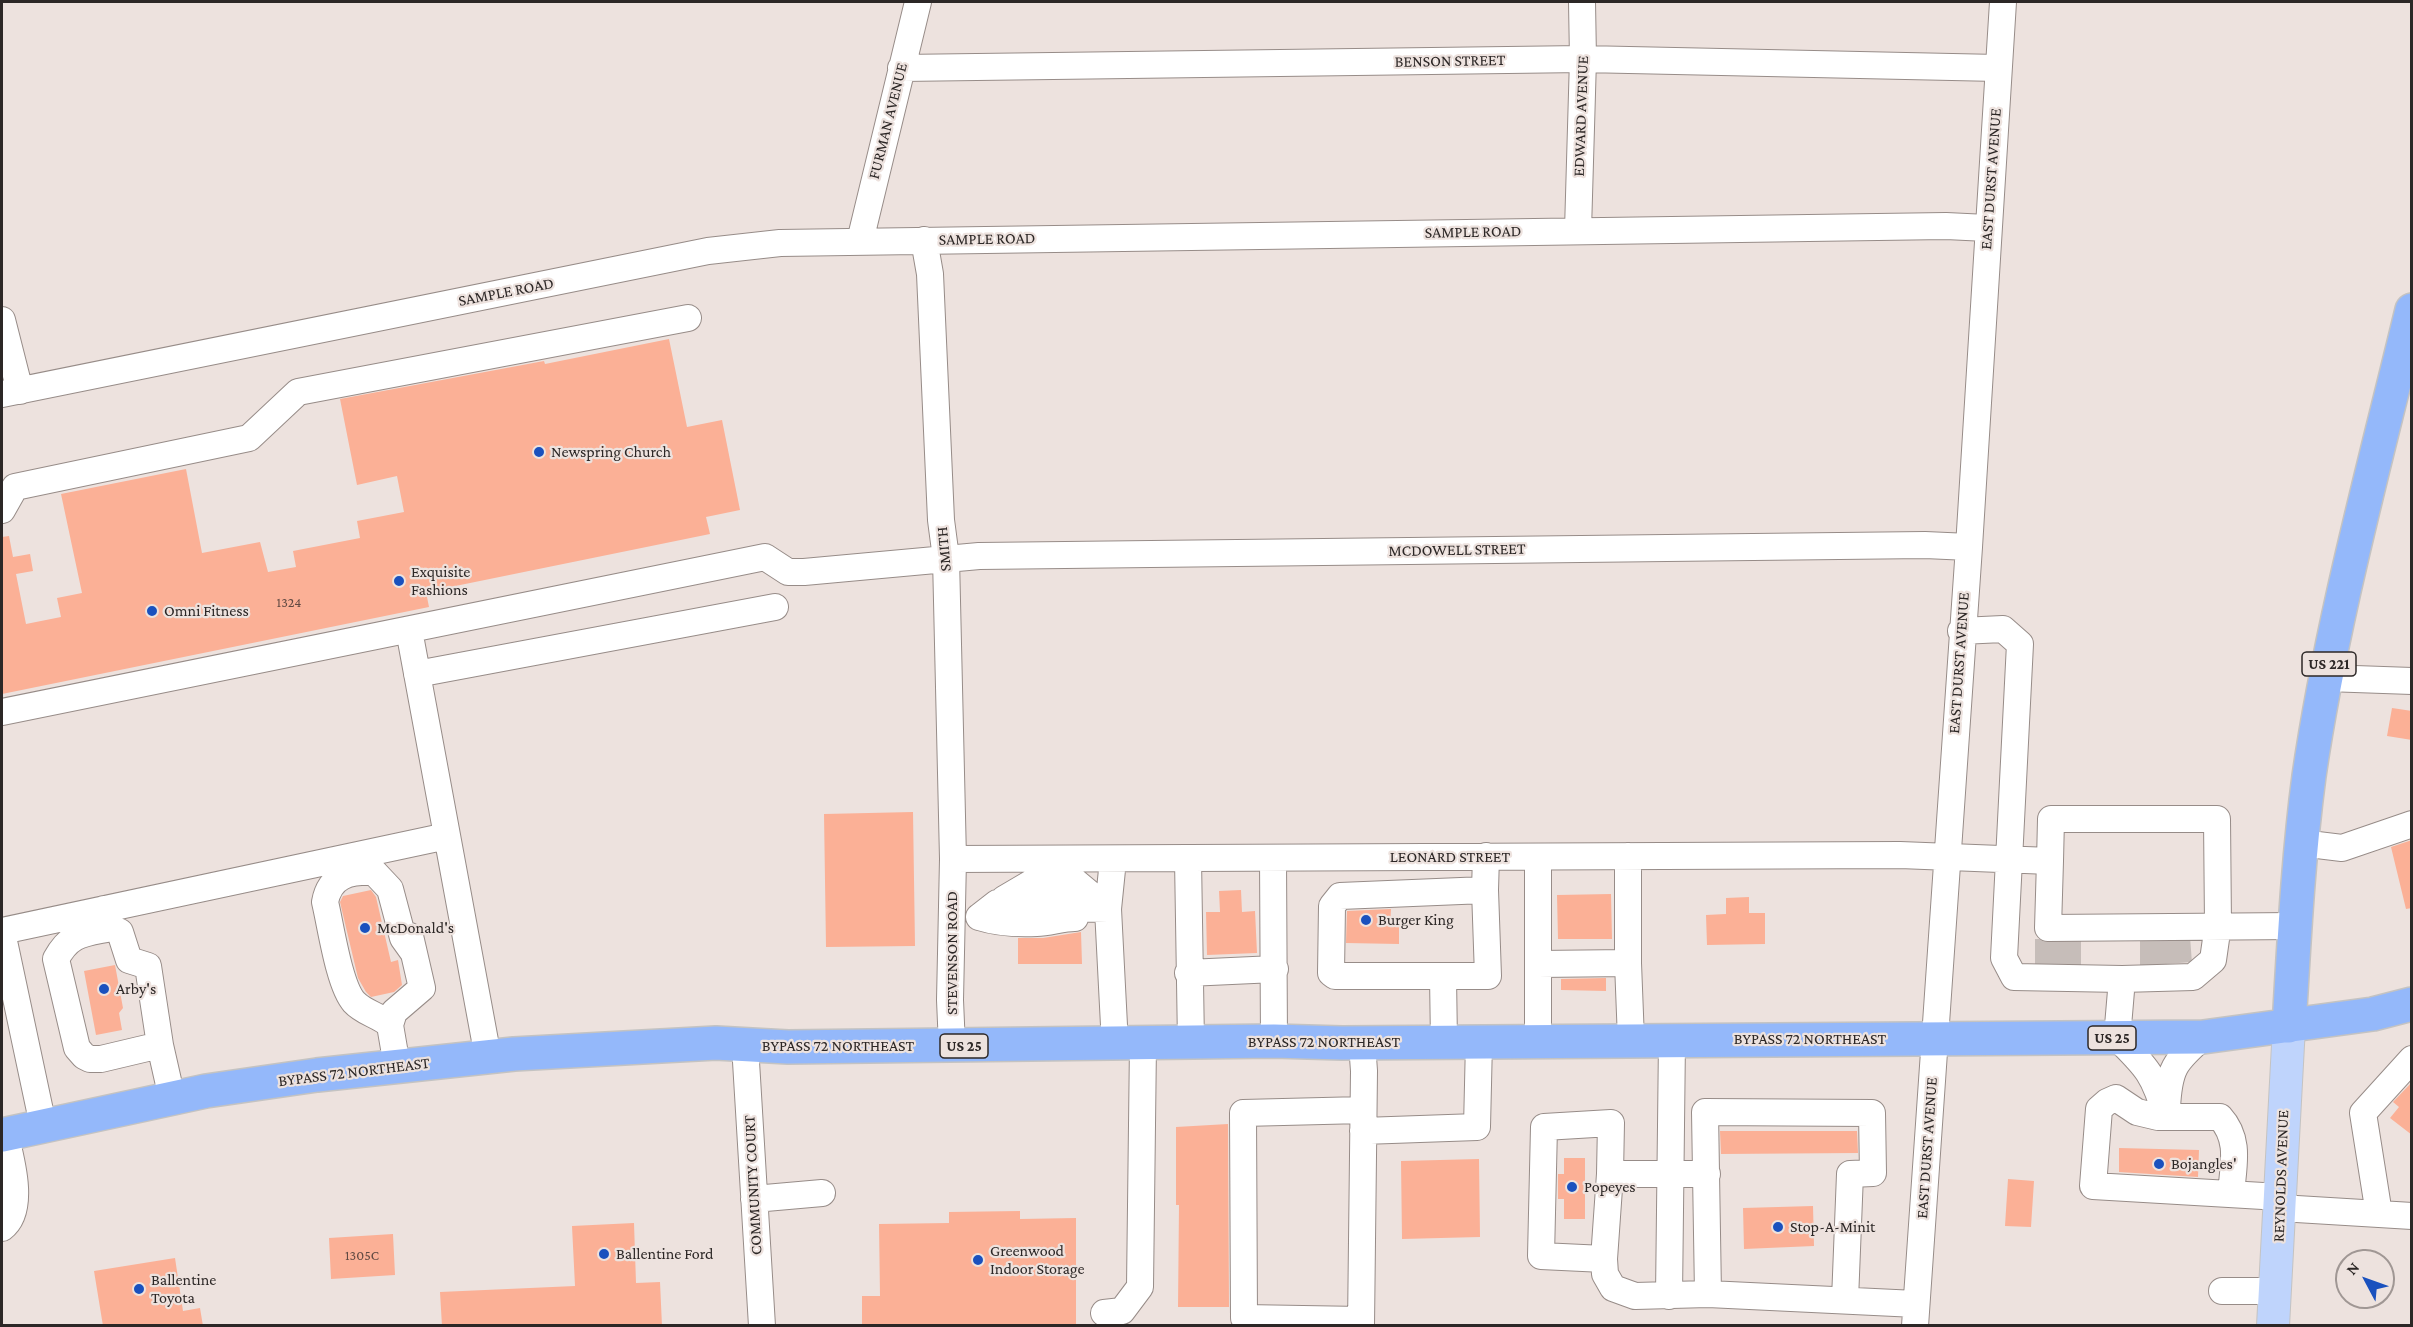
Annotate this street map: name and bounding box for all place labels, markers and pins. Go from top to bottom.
place label: Newspring Church [551,442,671,462]
marker: Newspring Church [532,445,546,459]
place label: Exquisite Fashions [411,562,470,600]
marker: Exquisite Fashions [392,574,406,588]
place label: Omni Fitness [164,601,249,621]
marker: Omni Fitness [145,604,159,618]
place label: Burger King [1378,910,1454,930]
marker: Burger King [1359,913,1373,927]
place label: McDonald's [377,918,454,938]
marker: McDonald's [358,921,372,935]
place label: Arby's [116,979,156,999]
marker: Arby's [97,982,111,996]
place label: Bojangles' [2171,1154,2237,1174]
marker: Bojangles' [2152,1157,2166,1171]
place label: Popeyes [1584,1177,1636,1197]
marker: Popeyes [1565,1180,1579,1194]
place label: Stop-A-Minit [1790,1217,1875,1237]
marker: Stop-A-Minit [1771,1220,1785,1234]
place label: Greenwood Indoor Storage [990,1241,1084,1279]
place label: Ballentine Ford [616,1244,714,1264]
marker: Ballentine Ford [597,1247,611,1261]
marker: Greenwood Indoor Storage [971,1253,985,1267]
place label: Ballentine Toyota [151,1270,216,1308]
marker: Ballentine Toyota [132,1282,146,1296]

